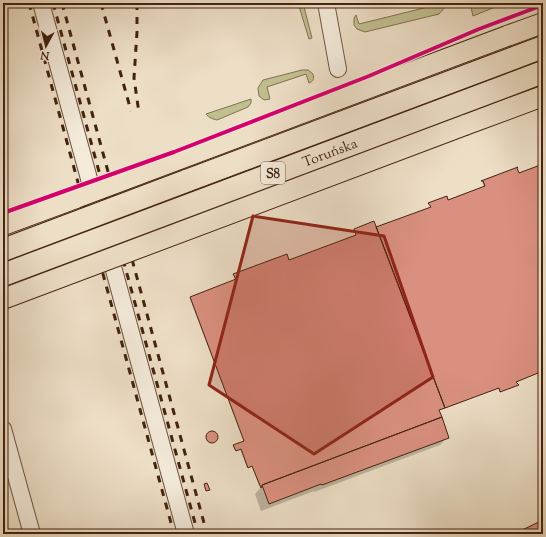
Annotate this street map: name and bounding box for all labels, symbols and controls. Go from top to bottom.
north arrow [26,26,66,66]
text: N [39,46,51,64]
street label: Toruńska [300,134,361,174]
road number: S8 [261,162,285,184]

